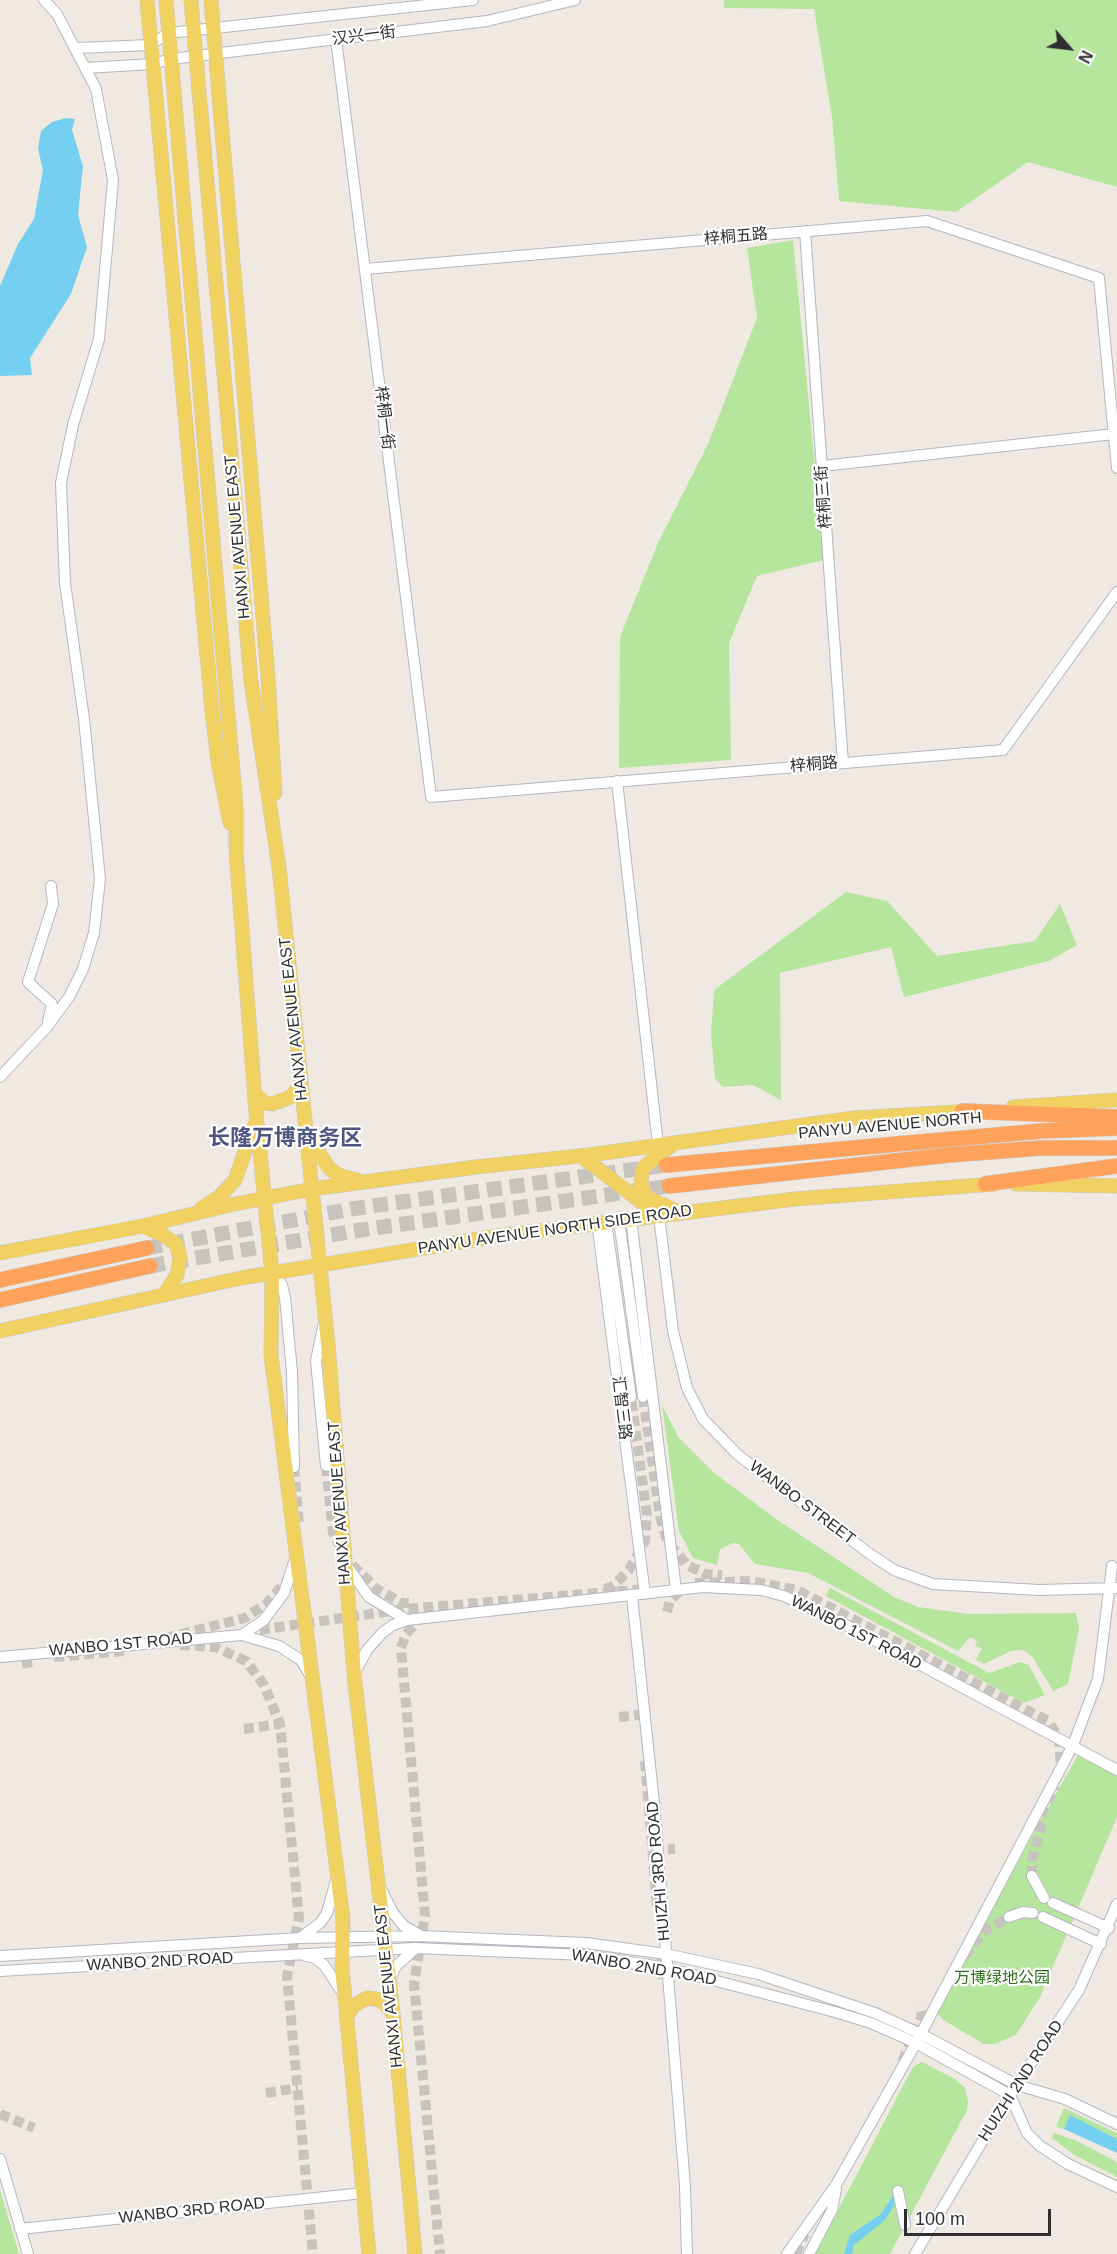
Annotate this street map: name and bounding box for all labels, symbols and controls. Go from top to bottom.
north arrow [1039,18,1099,78]
street label: 汉兴一街 [331,23,397,49]
text: N [1075,48,1096,66]
street label: 梓桐五路 [703,225,769,249]
street label: 梓桐一街 [371,385,397,451]
street label: HANXI AVENUE EAST [221,454,255,620]
street label: 梓桐三街 [812,464,836,530]
street label: 梓桐路 [789,753,839,777]
street label: HANXI AVENUE EAST [276,936,312,1102]
street label: PANYU AVENUE NORTH [797,1108,983,1144]
district label: 长隆万博商务区 [208,1126,362,1152]
street label: PANYU AVENUE NORTH SIDE ROAD [417,1201,693,1259]
street label: 汇智三路 [608,1375,634,1441]
street label: HANXI AVENUE EAST [325,1420,355,1586]
street label: WANBO STREET [745,1457,859,1549]
street label: WANBO 1ST ROAD [787,1592,925,1674]
street label: WANBO 1ST ROAD [48,1629,194,1661]
street label: HUIZHI 3RD ROAD [643,1800,675,1942]
street label: HANXI AVENUE EAST [371,1903,407,2069]
street label: WANBO 2ND ROAD [570,1946,718,1990]
street label: WANBO 2ND ROAD [86,1949,234,1975]
park label: 万博绿地公园 [954,1969,1050,1989]
street label: HUIZHI 2ND ROAD [975,2017,1067,2145]
street label: WANBO 3RD ROAD [118,2194,266,2228]
scale bar [907,2197,1054,2235]
text: 100 m [915,2209,965,2229]

